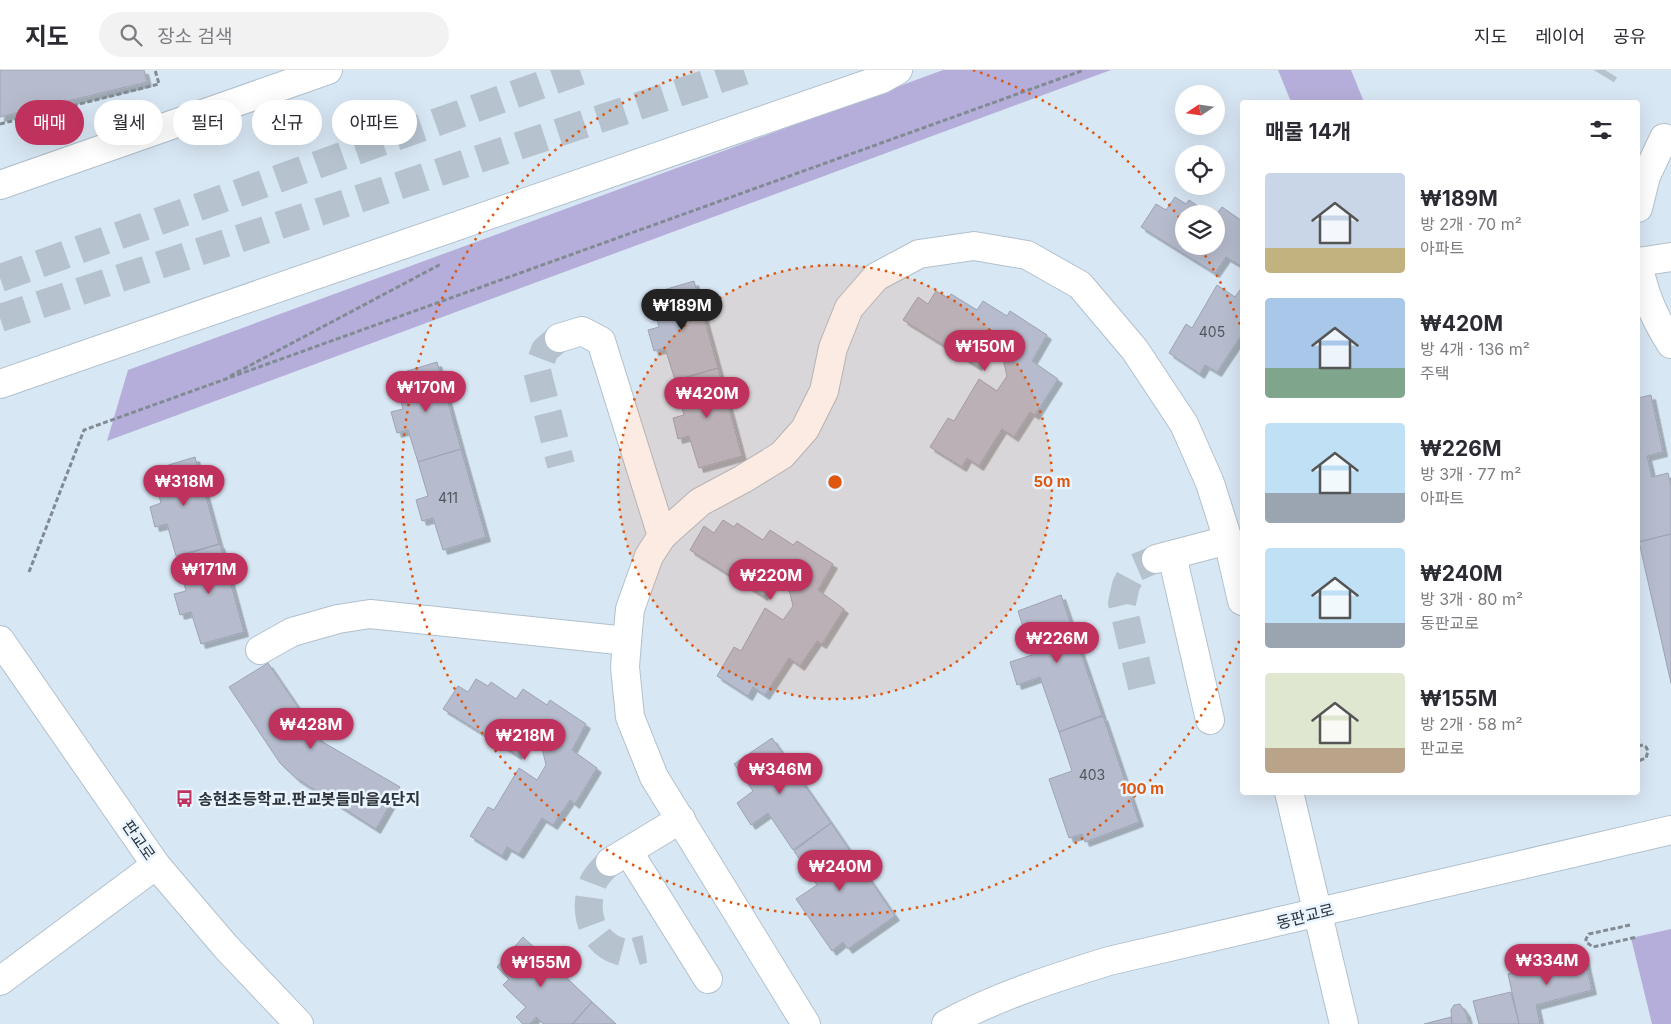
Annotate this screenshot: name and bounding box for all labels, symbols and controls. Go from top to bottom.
search box [99,12,449,57]
icon: search [117,21,145,49]
text: 지도 [25,22,69,51]
text: 장소 검색 [157,25,232,48]
text: 지도 [1474,26,1507,47]
text: 레이어 [1535,26,1585,47]
text: 공유 [1613,26,1646,47]
north arrow [1175,85,1225,135]
map controls [1175,85,1225,255]
chip: 매매 [15,100,84,145]
chip: 월세 [94,100,163,145]
chip: 필터 [173,100,242,145]
chip: 신규 [252,100,322,145]
chip: 아파트 [332,100,417,145]
icon: filters [1587,116,1615,144]
text: 매물 14개 [1265,119,1351,144]
button: locate [1175,145,1225,195]
text: ₩189M [1420,186,1498,211]
icon: home [1305,193,1365,253]
button: layers [1175,205,1225,255]
text: 방 2개 · 70 m² [1420,214,1522,234]
text: 아파트 [1420,238,1464,258]
pin: ₩189M [647,288,717,331]
text: ₩189M [652,295,712,315]
text: ₩420M [1420,311,1503,336]
icon: home [1305,318,1365,378]
house number: 405 [1199,323,1225,340]
pin: ₩150M [950,330,1020,372]
text: ₩150M [955,336,1015,356]
text: 방 4개 · 136 m² [1420,339,1530,359]
text: 주택 [1420,363,1449,383]
pin: ₩170M [391,370,461,413]
pin: ₩420M [672,376,742,419]
text: ₩170M [397,377,455,397]
text: ₩420M [675,383,739,403]
text: ₩226M [1420,436,1502,461]
icon: home [1305,443,1365,503]
pin: ₩318M [149,464,219,507]
text: 방 3개 · 77 m² [1420,464,1521,484]
text: ₩318M [154,471,214,491]
text: 50 m [1034,472,1070,491]
centre of rings [826,473,844,491]
text: 아파트 [1420,488,1464,508]
house number: 411 [438,489,458,506]
pin: ₩171M [174,552,244,595]
pin: ₩220M [736,558,806,601]
text: ₩171M [182,559,236,579]
text: ₩240M [1420,561,1503,586]
text: ₩220M [740,565,802,585]
icon: home [1305,568,1365,628]
text: 방 3개 · 80 m² [1420,589,1523,609]
text: 동판교로 [1420,613,1479,633]
pin: ₩226M [1022,622,1092,664]
text: ₩226M [1026,628,1088,648]
text: ₩155M [1420,686,1497,711]
icon: home [1305,693,1365,753]
pin: ₩428M [276,708,346,750]
text: ₩428M [280,714,342,734]
text: 방 2개 · 58 m² [1420,714,1523,734]
pin: ₩218M [490,718,560,761]
text: ₩218M [496,725,554,745]
text: 판교로 [1420,738,1464,758]
pin: ₩346M [745,752,815,795]
text: ₩346M [748,759,812,779]
house number: 403 [1079,766,1105,783]
text: 100 m [1120,779,1164,798]
bus stop icon: 송현초등학교.판교봇들마을4단지 [174,789,194,809]
place label: 송현초등학교.판교봇들마을4단지 [198,789,420,809]
street label: 판교로 [118,816,160,864]
pin: ₩240M [805,850,875,892]
text: ₩240M [809,856,871,876]
street label: 동판교로 [1274,899,1336,933]
pin: ₩334M [1512,944,1582,986]
pin: ₩155M [506,946,576,988]
text: ₩334M [1515,950,1579,970]
text: ₩155M [512,952,570,972]

